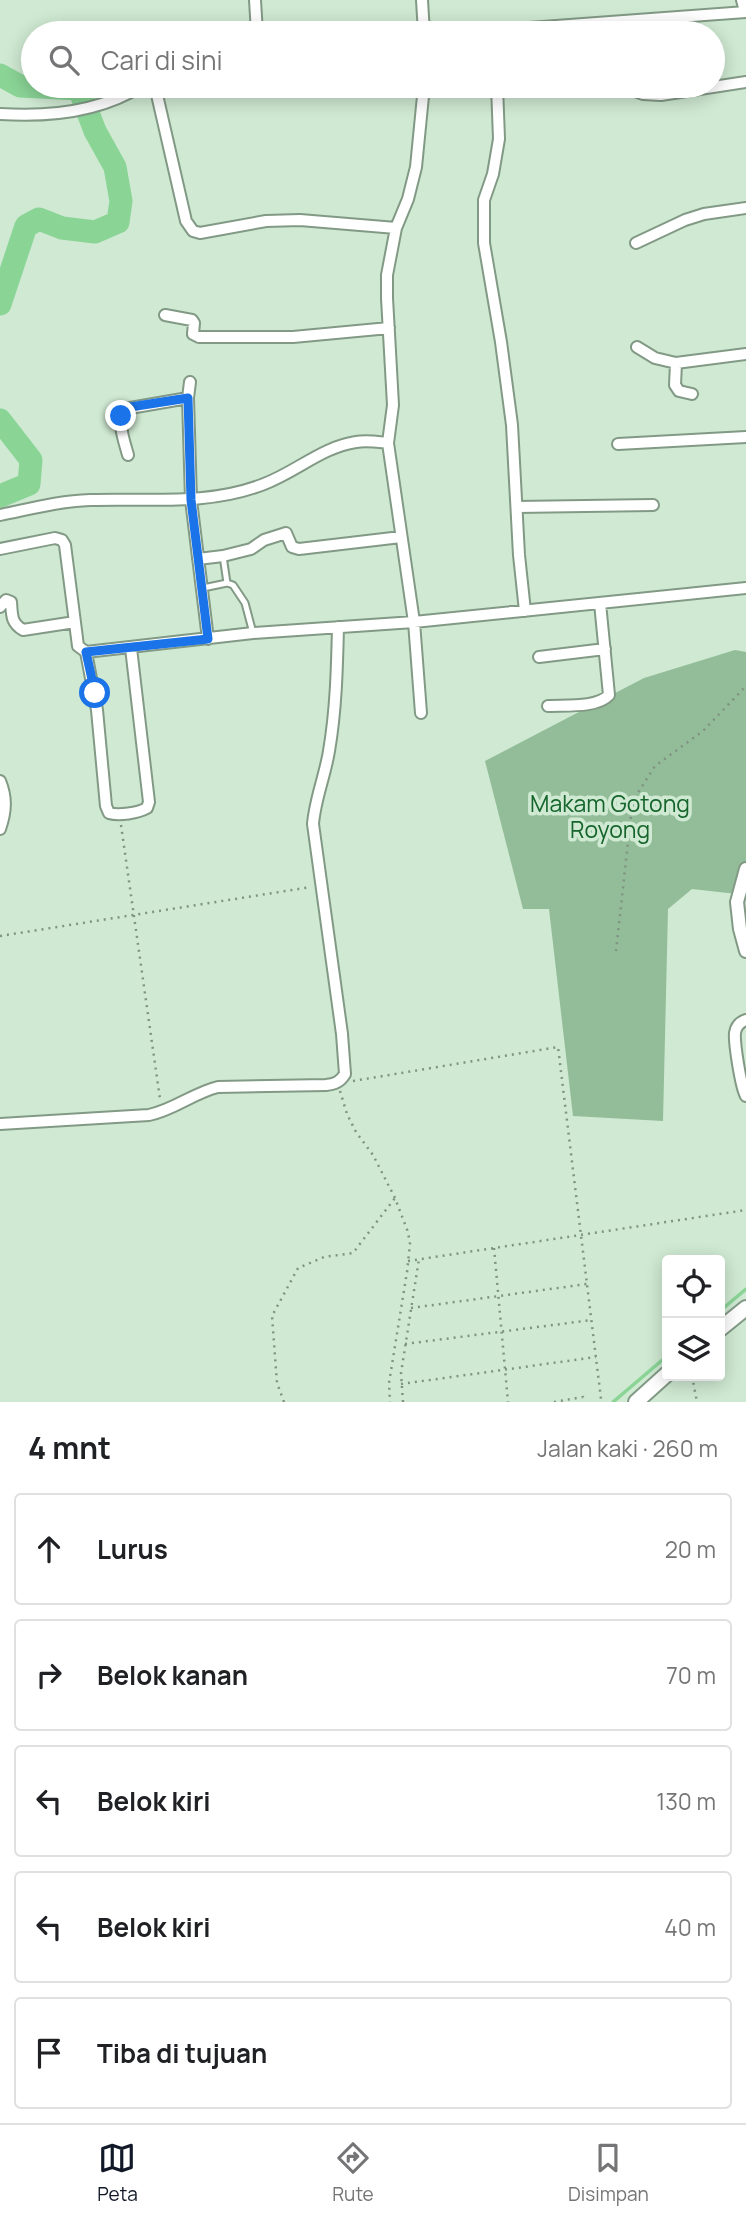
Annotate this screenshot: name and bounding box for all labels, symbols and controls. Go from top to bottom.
search box [21,21,725,98]
icon: search [45,41,83,79]
text: Cari di sini [101,42,223,78]
route end [105,400,136,431]
route start [79,677,110,708]
park label: Makam Gotong Royong [530,787,690,845]
map controls [662,1255,725,1381]
button: locate [662,1255,725,1318]
button: layers [662,1318,725,1381]
text: 4 mnt [28,1427,111,1468]
text: Jalan kaki · 260 m [537,1432,718,1464]
icon: ahead [30,1530,68,1568]
text: Lurus [97,1531,168,1567]
text: 20 m [665,1533,716,1565]
icon: right [30,1656,68,1694]
text: Belok kanan [97,1657,248,1693]
text: 70 m [666,1659,716,1691]
icon: left [30,1782,68,1820]
text: Belok kiri [97,1783,211,1819]
text: 130 m [656,1785,716,1817]
icon: left [30,1908,68,1946]
text: Belok kiri [97,1909,211,1945]
text: 40 m [664,1911,716,1943]
icon: arrive [30,2034,68,2072]
text: Tiba di tujuan [97,2035,267,2071]
tab: Peta [97,2139,138,2207]
tab: Rute [332,2139,374,2207]
tab: Disimpan [568,2139,649,2207]

